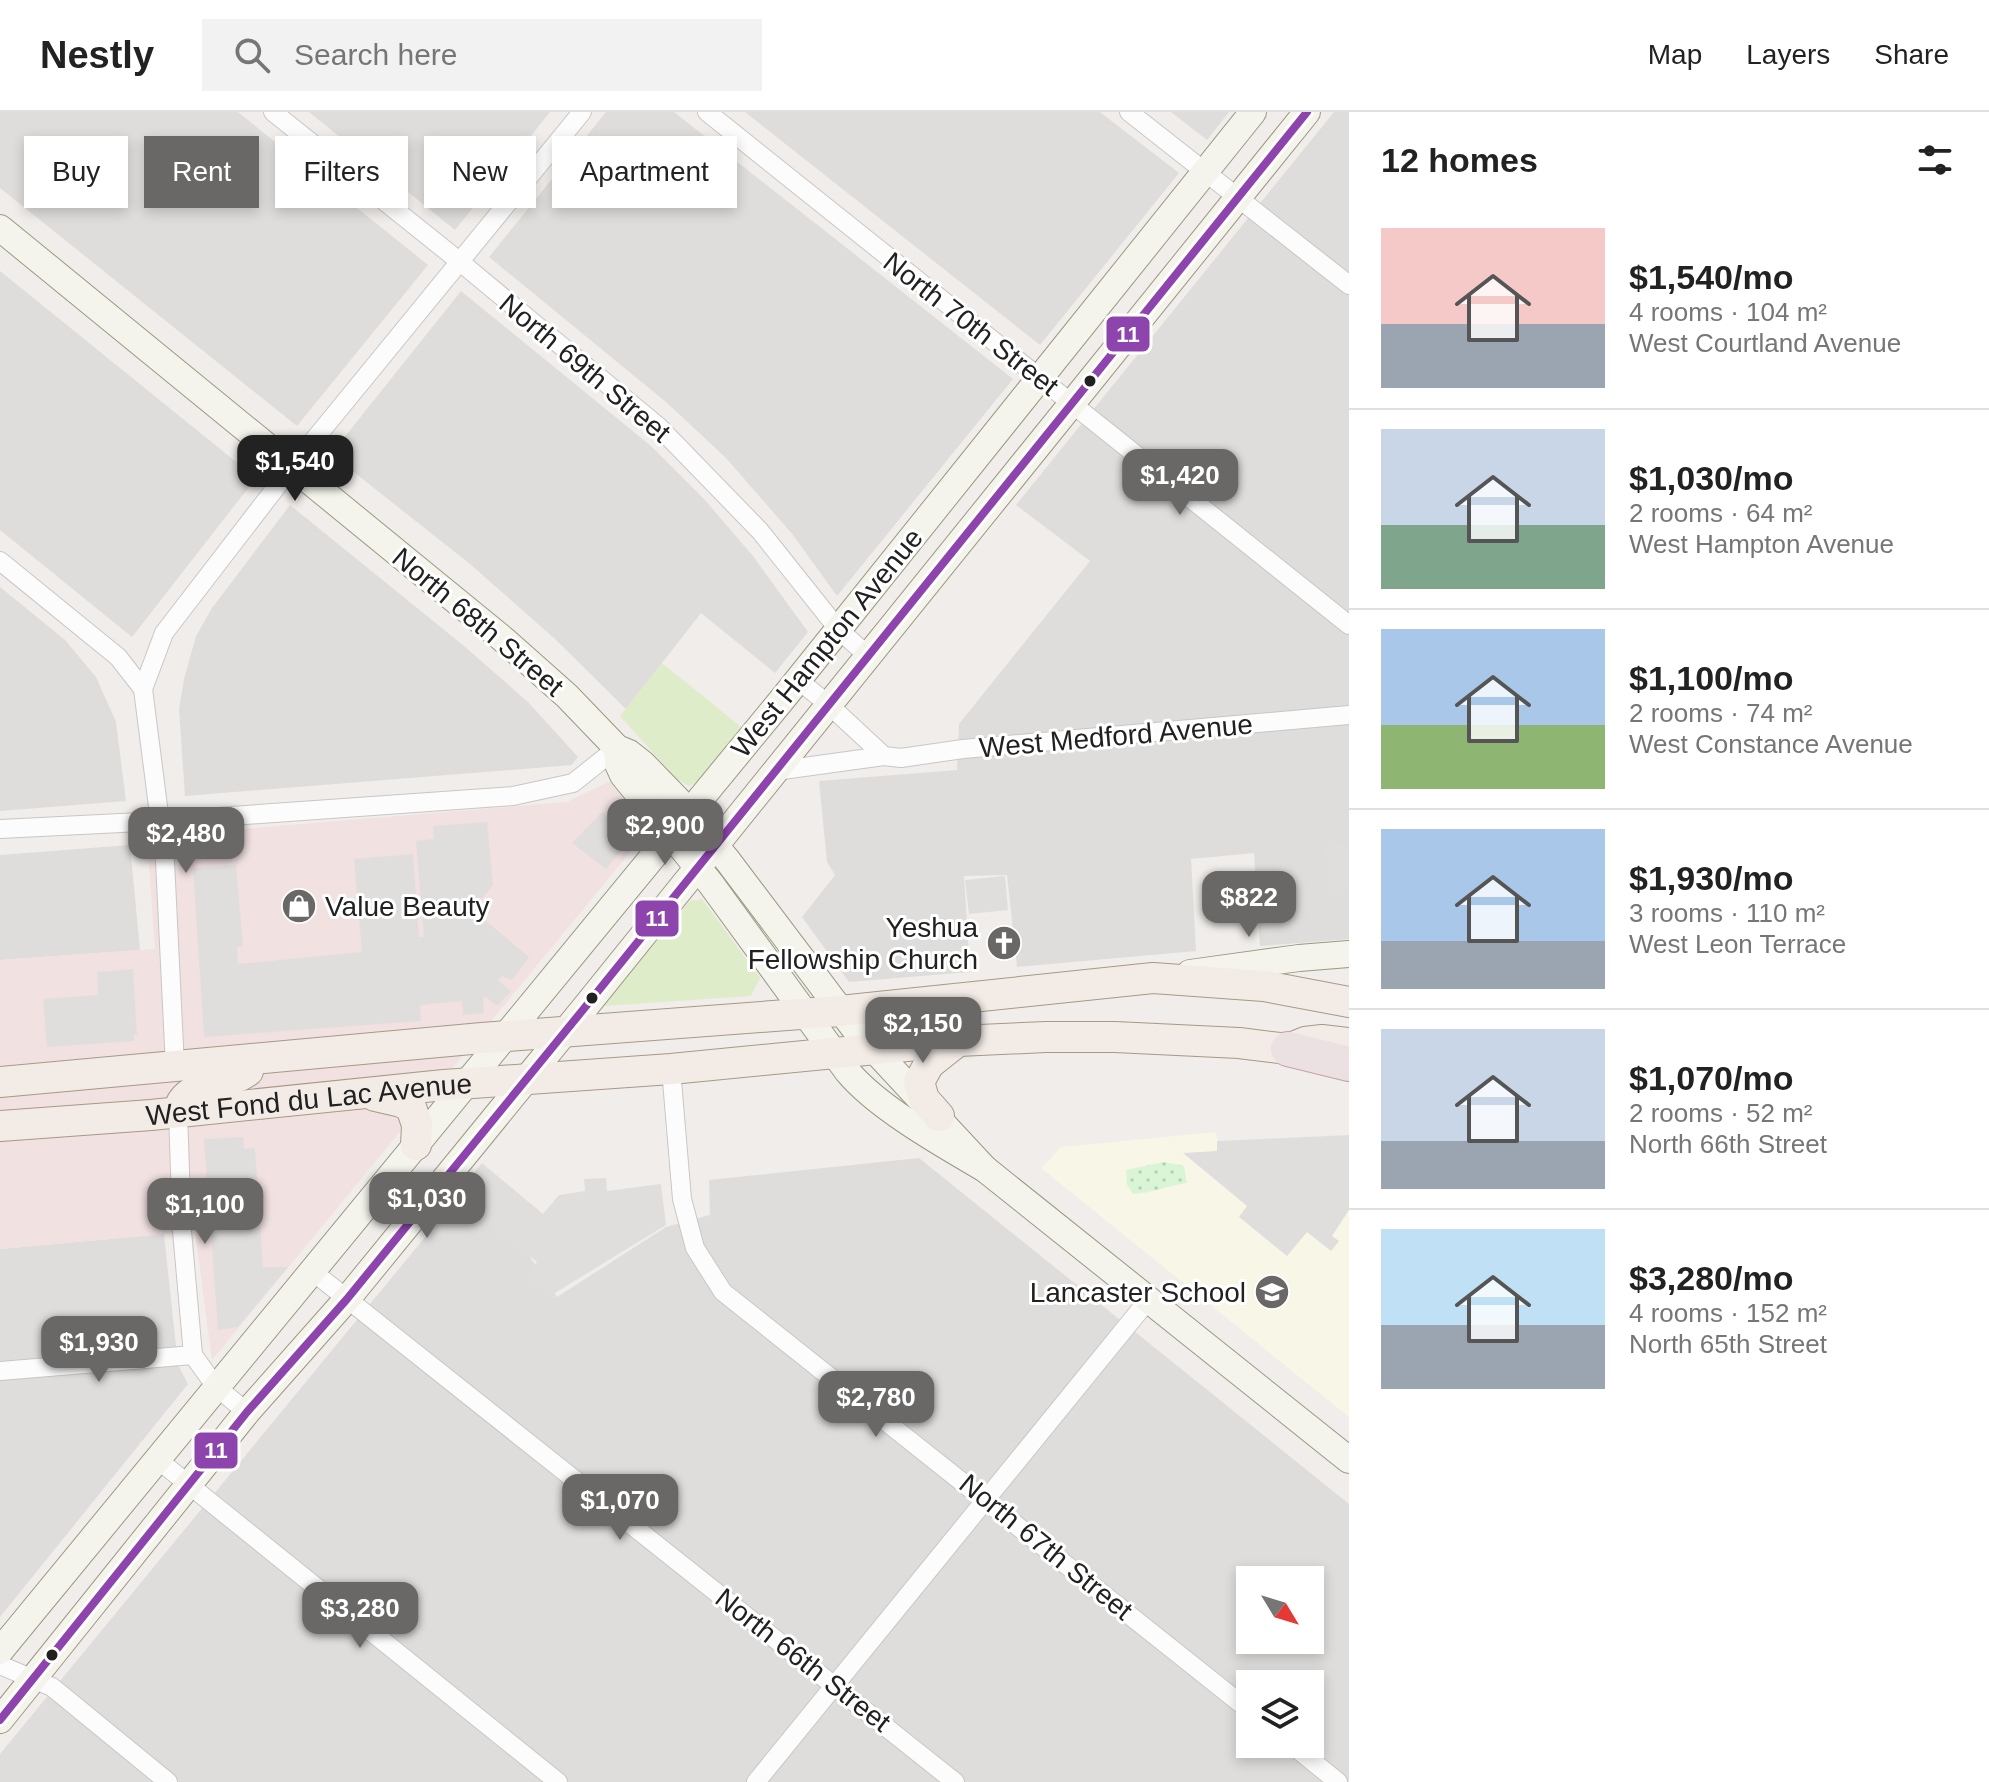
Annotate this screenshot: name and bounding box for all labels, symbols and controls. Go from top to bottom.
search box [202,19,762,91]
icon: search [230,33,274,77]
text: Nestly [40,34,154,76]
text: Search here [294,38,458,71]
text: Map [1648,39,1702,70]
text: Layers [1746,39,1830,70]
text: Share [1874,39,1949,70]
chip: Buy [24,136,128,208]
chip: Rent [144,136,259,208]
chip: Filters [275,136,408,208]
chip: New [424,136,536,208]
chip: Apartment [552,136,737,208]
icon: filters [1913,138,1957,182]
text: 12 homes [1381,141,1538,179]
street label: North 70th Street [877,246,1065,402]
text: $1,540/mo [1629,258,1793,296]
icon: home [1445,260,1541,356]
street label: North 69th Street [493,288,677,449]
text: 4 rooms · 104 m² [1629,297,1827,327]
line badge: 11 [1105,315,1151,353]
text: 11 [1116,322,1140,347]
text: West Courtland Avenue [1629,328,1901,358]
unlabelled marker [1082,373,1098,389]
pin: $1,540 [230,435,360,503]
text: $1,540 [255,446,335,476]
pin: $1,420 [1115,449,1245,517]
text: $1,030/mo [1629,459,1793,497]
text: $1,420 [1140,460,1220,490]
icon: home [1445,461,1541,557]
text: 2 rooms · 64 m² [1629,498,1813,528]
street label: West Hampton Avenue [725,522,929,764]
text: West Hampton Avenue [1629,529,1894,559]
street label: North 68th Street [386,542,570,703]
text: $1,100/mo [1629,659,1793,697]
icon: home [1445,661,1541,757]
text: 2 rooms · 74 m² [1629,698,1813,728]
street label: West Medford Avenue [978,709,1254,763]
text: West Constance Avenue [1629,729,1913,759]
pin: $2,900 [600,799,730,867]
pin: $2,480 [121,807,251,875]
text: $2,900 [625,810,705,840]
text: $2,480 [146,818,226,848]
text: $1,930/mo [1629,859,1793,897]
icon: home [1445,861,1541,957]
pin: $822 [1202,871,1296,939]
text: $822 [1220,882,1278,912]
shop icon: Value Beauty [280,887,318,925]
place label: Value Beauty [325,891,490,922]
text: 3 rooms · 110 m² [1629,898,1825,928]
line badge: 11 [634,899,680,938]
text: 11 [645,906,669,931]
place label: Yeshua Fellowship Church [748,912,978,975]
church icon: Yeshua Fellowship Church [985,924,1023,962]
text: West Leon Terrace [1629,929,1846,959]
unlabelled marker [584,990,600,1006]
pin: $2,150 [858,997,988,1065]
text: $2,150 [883,1008,963,1038]
text: $1,070/mo [1629,1059,1793,1097]
icon: home [1445,1061,1541,1157]
street label: West Fond du Lac Avenue [144,1068,473,1131]
text: 2 rooms · 52 m² [1629,1098,1813,1128]
text: North 66th Street [1629,1129,1827,1159]
pin: $1,030 [362,1172,492,1240]
pin: $1,100 [140,1178,270,1246]
text: $1,030 [387,1183,467,1213]
text: $1,100 [165,1189,245,1219]
text: $3,280/mo [1629,1259,1793,1297]
icon: home [1445,1261,1541,1357]
school or university icon: Lancaster School [1253,1273,1291,1311]
place label: Lancaster School [1030,1277,1246,1308]
text: 4 rooms · 152 m² [1629,1298,1827,1328]
pin: $1,930 [34,1316,164,1384]
text: $1,930 [59,1327,139,1357]
text: North 65th Street [1629,1329,1827,1359]
pin: $2,780 [811,1371,941,1439]
text: $2,780 [836,1382,916,1412]
line badge: 11 [193,1431,239,1470]
text: 11 [204,1438,228,1463]
street label: North 67th Street [953,1468,1139,1626]
pin: $1,070 [555,1474,685,1542]
text: $1,070 [580,1485,660,1515]
north arrow [1236,1566,1324,1654]
map controls [1236,1566,1324,1758]
pin: $3,280 [295,1582,425,1650]
street label: North 66th Street [709,1582,897,1738]
text: $3,280 [320,1593,400,1623]
unlabelled marker [44,1647,60,1663]
button: layers [1236,1670,1324,1758]

